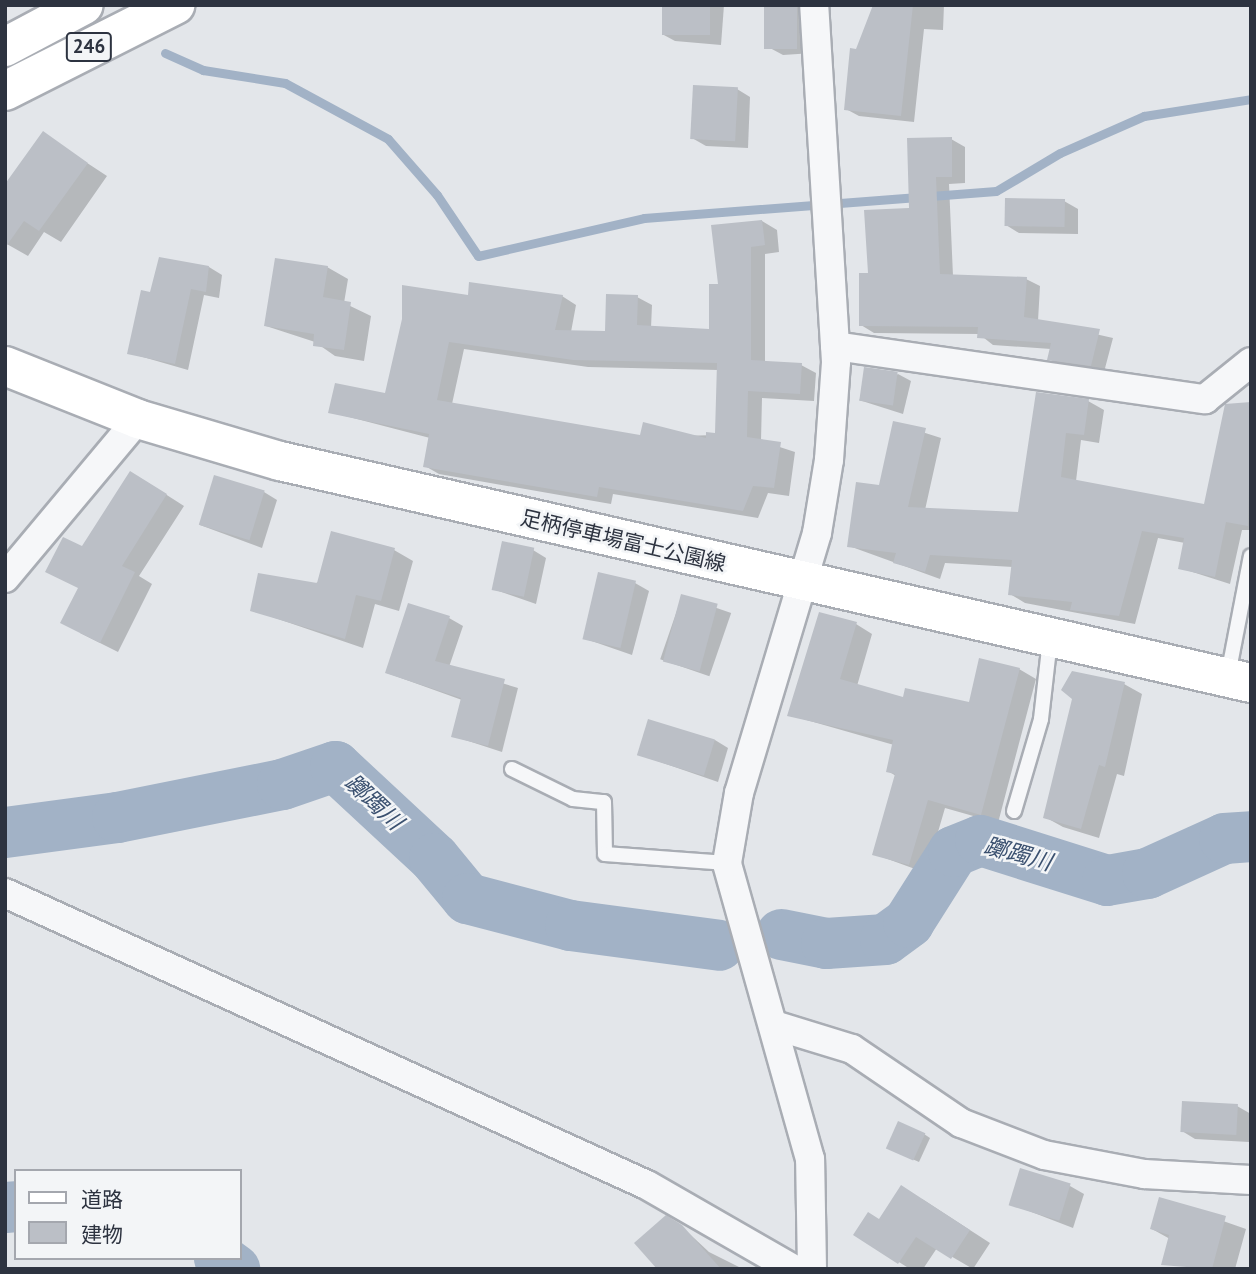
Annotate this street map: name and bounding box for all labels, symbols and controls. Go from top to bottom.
road number: 246 [64,32,114,62]
street label: 足柄停車場富士公園線 [518,505,728,577]
water label: 躑躅川 [339,768,409,836]
water label: 躑躅川 [981,832,1055,876]
legend [14,1169,242,1260]
text: 道路 [81,1186,123,1213]
text: 建物 [81,1221,123,1248]

